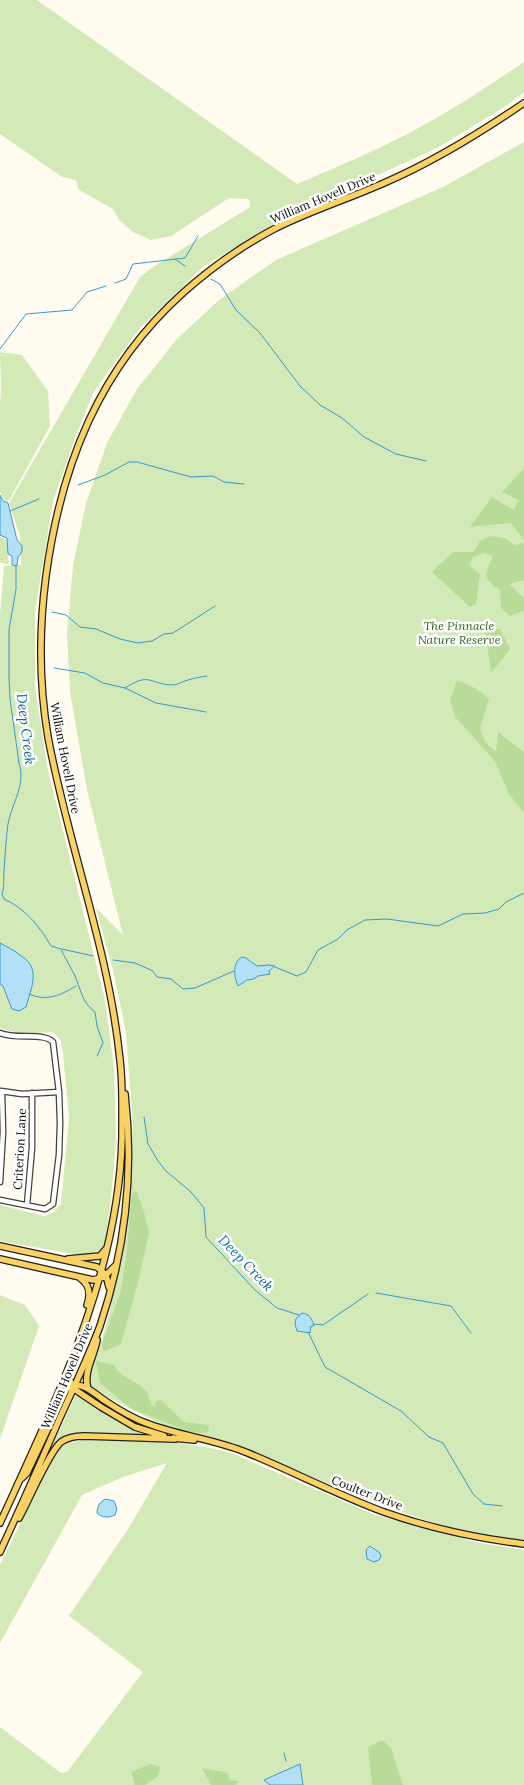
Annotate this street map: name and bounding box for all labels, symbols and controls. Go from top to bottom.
street label: William Hovell Drive [268,168,378,227]
park label: The Pinnacle Nature Reserve [418,618,501,647]
water label: Deep Creek [13,692,39,766]
street label: William Hovell Drive [47,701,84,815]
street label: Criterion Lane [10,1107,29,1190]
water label: Deep Creek [215,1231,277,1295]
street label: William Hovell Drive [37,1320,96,1431]
street label: Coulter Drive [329,1472,405,1513]

